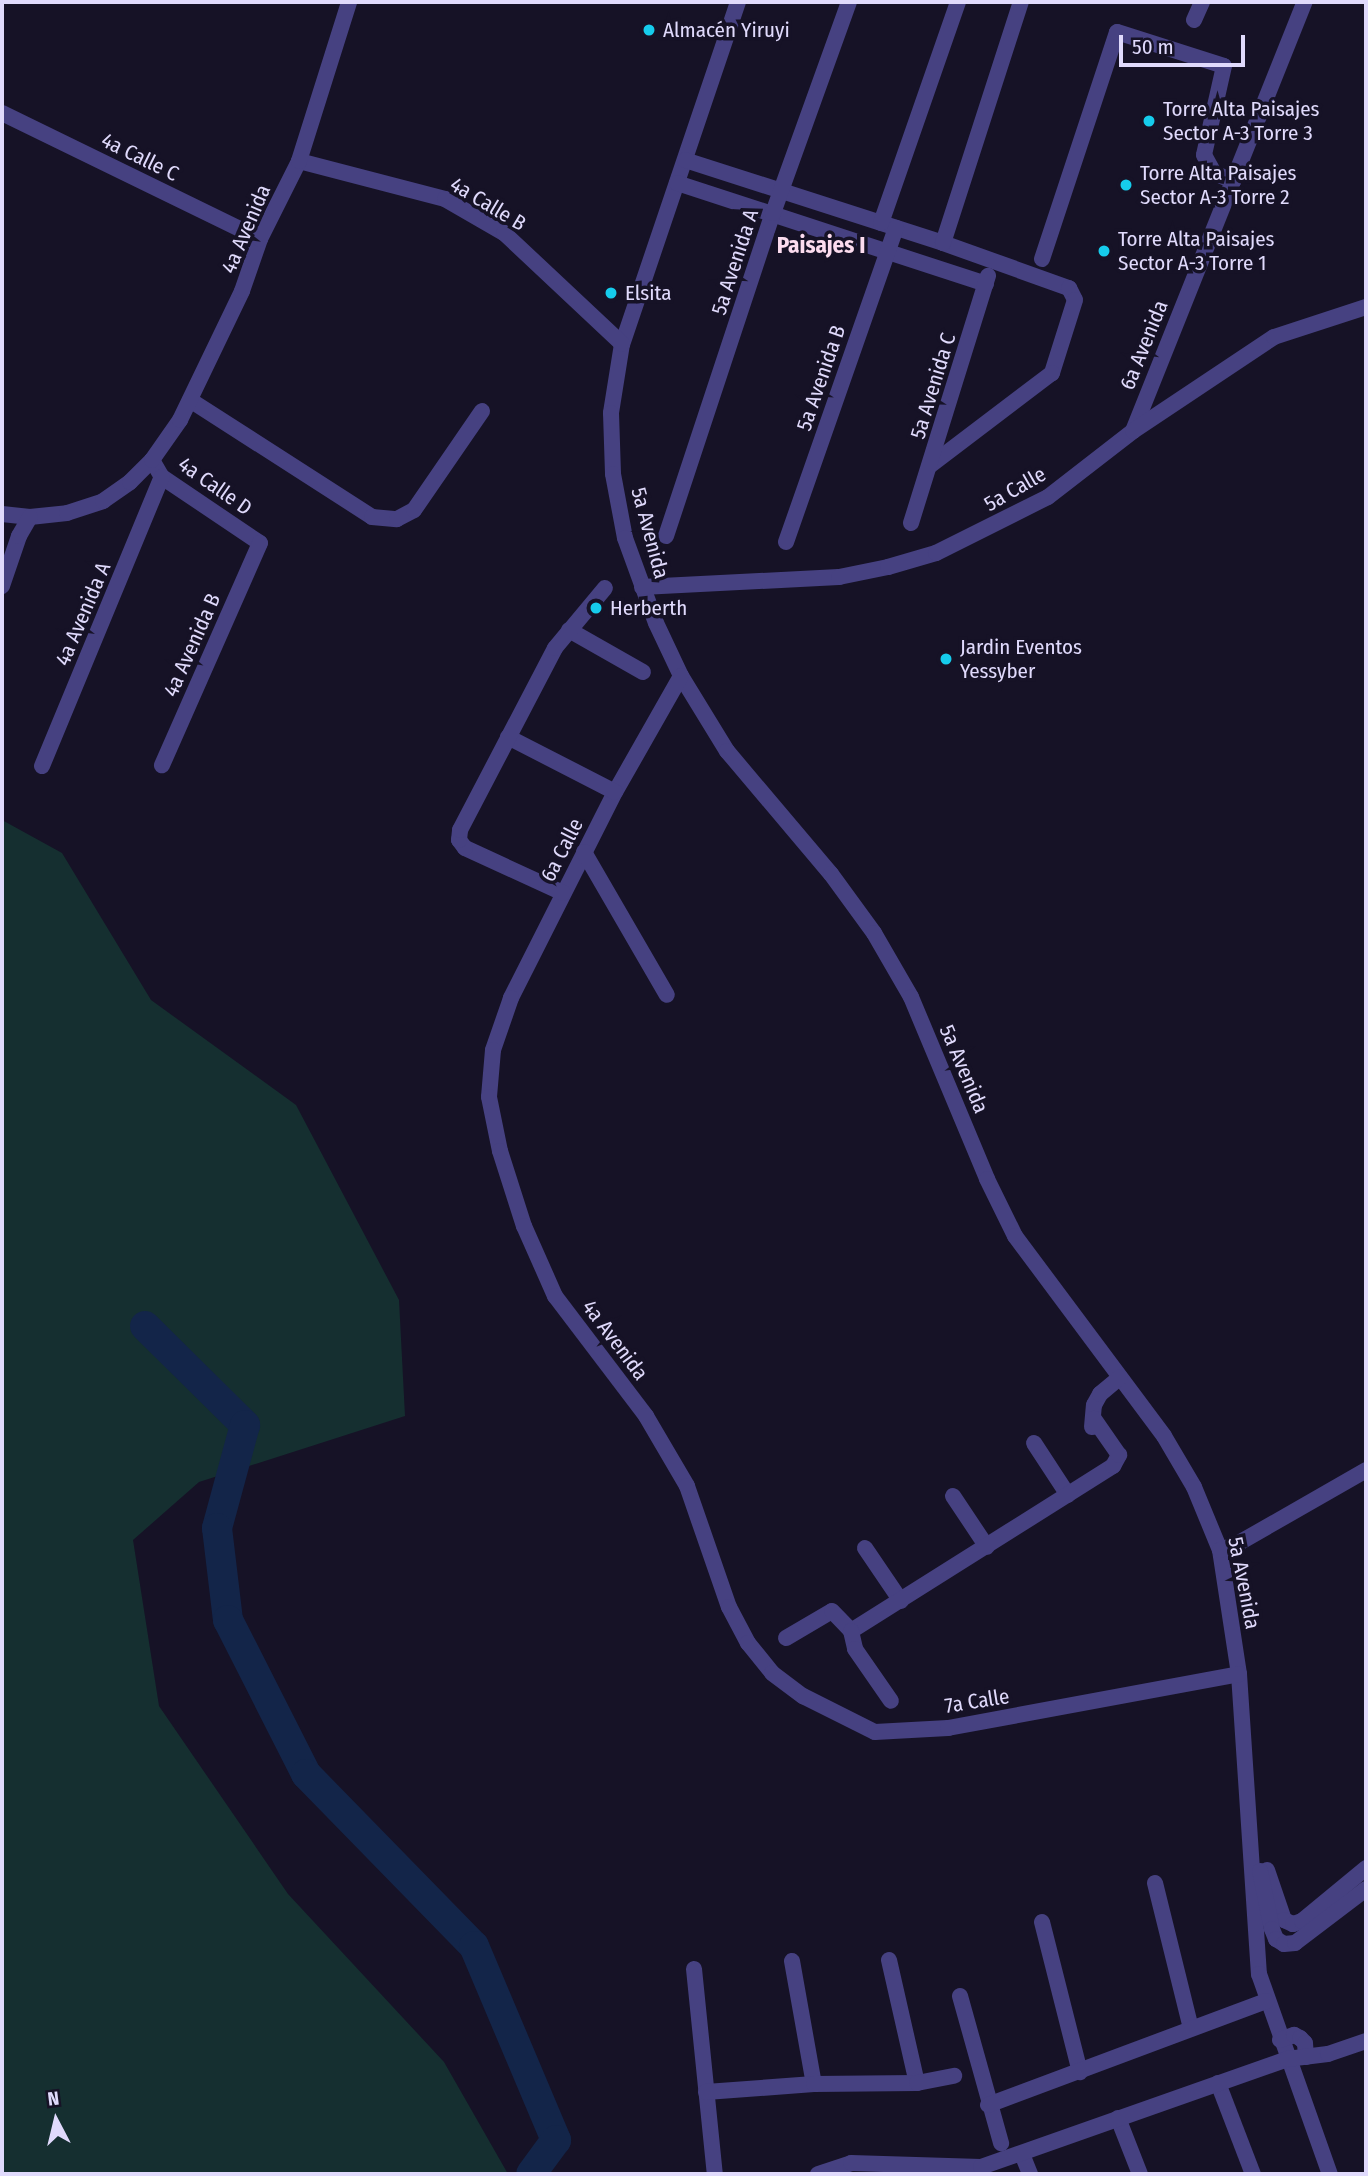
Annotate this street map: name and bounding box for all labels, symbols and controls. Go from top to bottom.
place label: Almacén Yiruyi [663,17,790,43]
scale bar [1123,21,1249,65]
marker: Almacén Yiruyi [641,22,657,38]
text: 50 m [1132,34,1174,60]
place label: Torre Alta Paisajes Sector A-3 Torre 3 [1163,96,1320,146]
marker: Torre Alta Paisajes Sector A-3 Torre 3 [1141,113,1157,129]
street label: 4a Calle C [97,128,183,186]
place label: Torre Alta Paisajes Sector A-3 Torre 2 [1140,160,1297,210]
street label: 4a Calle B [446,172,530,236]
marker: Torre Alta Paisajes Sector A-3 Torre 2 [1118,177,1134,193]
street label: 4a Avenida [216,181,276,277]
street label: 5a Avenida A [706,206,764,318]
place label: Torre Alta Paisajes Sector A-3 Torre 1 [1118,226,1275,276]
district label: Paisajes I [777,231,865,259]
marker: Torre Alta Paisajes Sector A-3 Torre 1 [1096,243,1112,259]
place label: Elsita [625,280,672,306]
marker: Elsita [603,285,619,301]
street label: 6a Avenida [1115,297,1173,393]
street label: 5a Avenida B [791,322,851,434]
street label: 5a Avenida C [905,330,961,442]
street label: 4a Calle D [173,451,257,521]
street label: 5a Calle [980,461,1050,517]
street label: 5a Avenida [626,485,674,581]
street label: 4a Avenida A [50,558,116,670]
street label: 4a Avenida B [158,589,226,701]
place label: Herberth [610,595,687,621]
marker: Herberth [588,600,604,616]
place label: Jardin Eventos Yessyber [960,634,1082,684]
marker: Jardin Eventos Yessyber [938,651,954,667]
street label: 6a Calle [535,814,589,886]
street label: 5a Avenida [934,1021,994,1117]
street label: 4a Avenida [577,1295,653,1385]
street label: 5a Avenida [1223,1535,1265,1631]
street label: 7a Calle [943,1683,1011,1719]
north arrow [21,2085,91,2155]
text: N [46,2087,60,2111]

